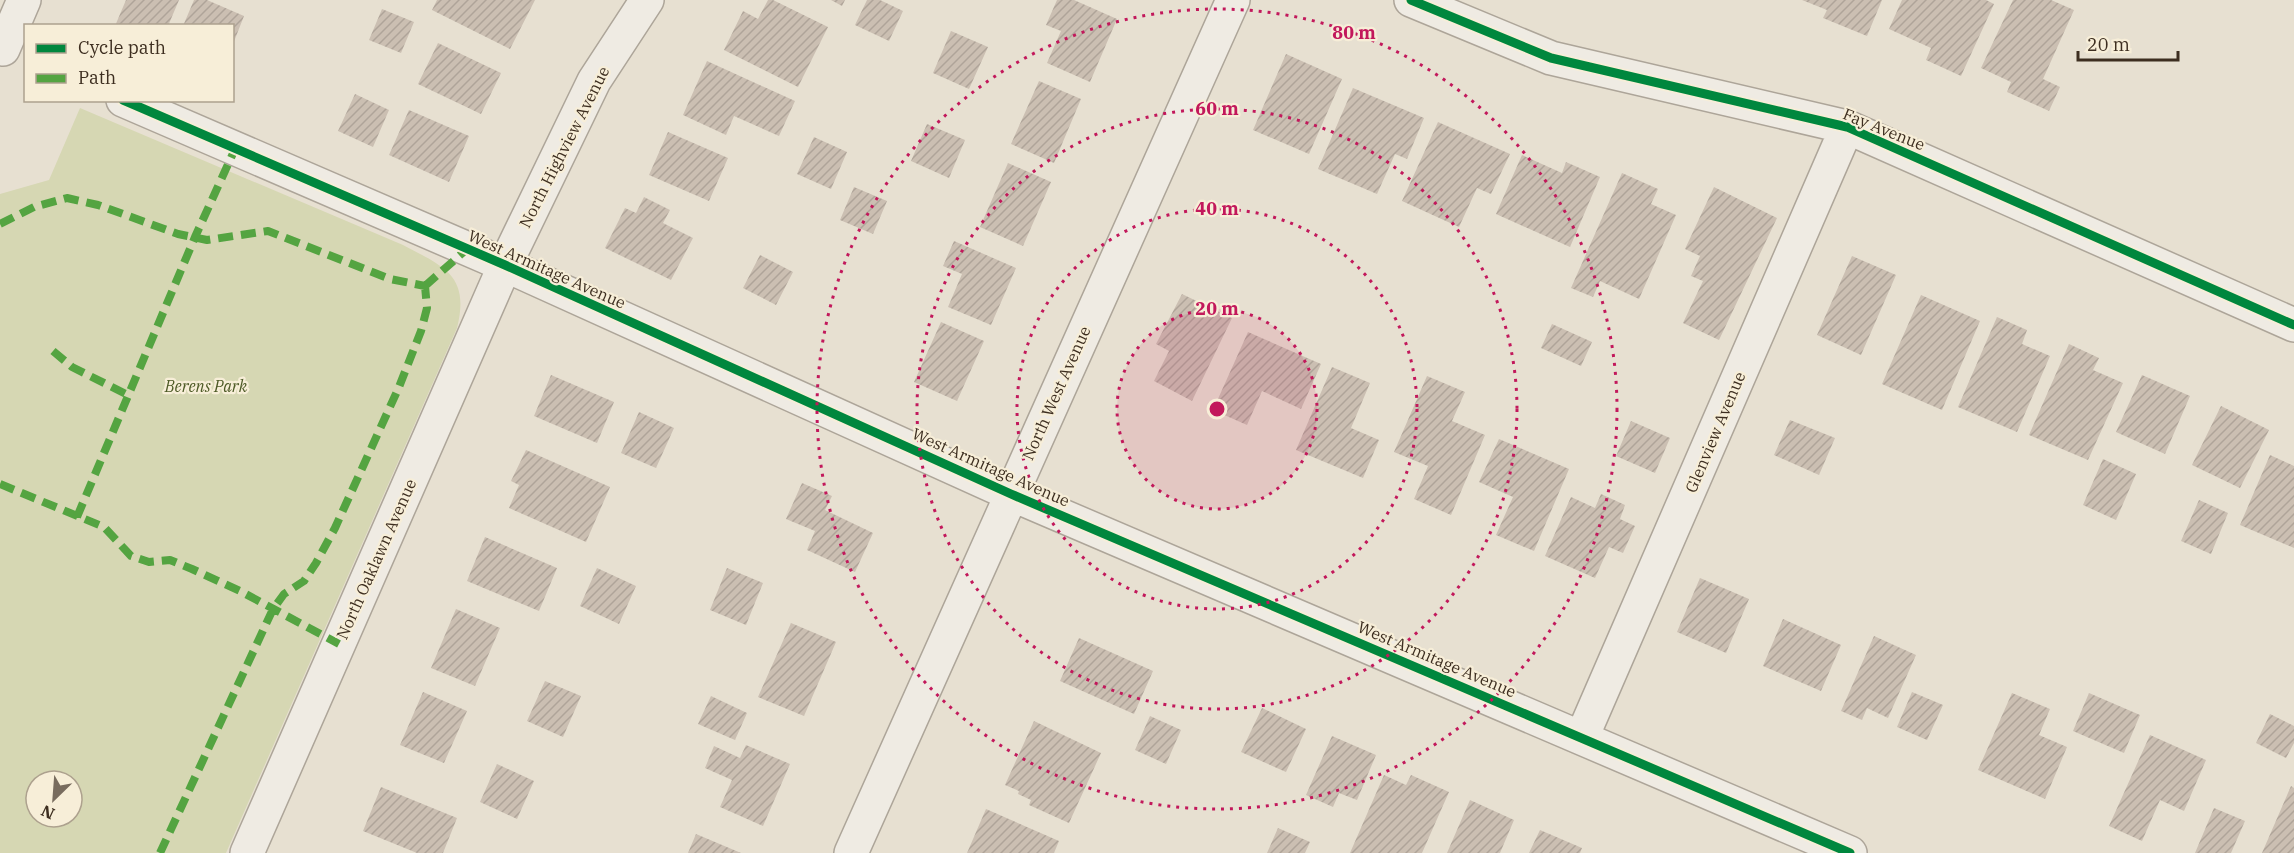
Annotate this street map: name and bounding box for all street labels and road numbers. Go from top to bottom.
street label: North Highview Avenue [515,63,613,231]
street label: Fay Avenue [1840,104,1928,154]
street label: West Armitage Avenue [465,225,629,313]
street label: North West Avenue [1017,323,1095,463]
street label: Glenview Avenue [1680,368,1750,496]
street label: West Armitage Avenue [909,423,1073,511]
street label: North Oaklawn Avenue [332,476,420,642]
street label: West Armitage Avenue [1355,617,1519,701]

